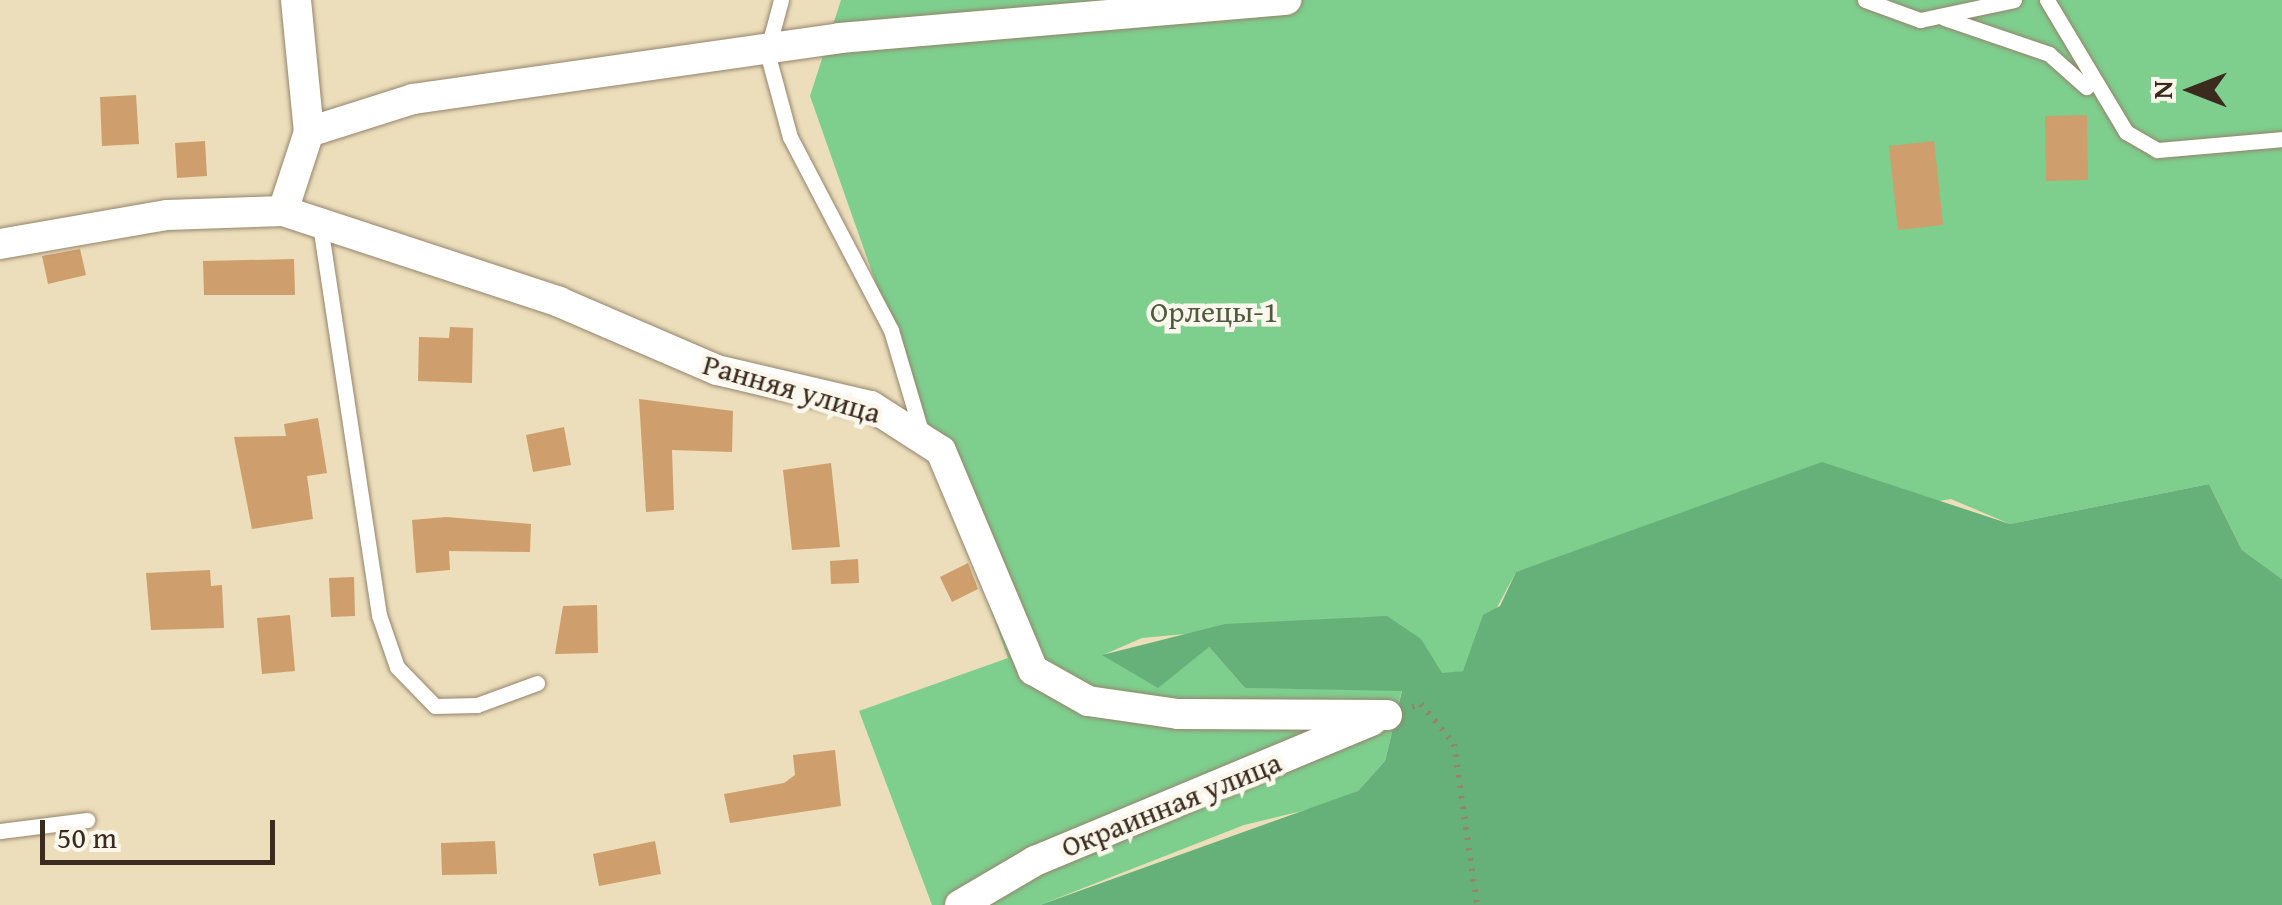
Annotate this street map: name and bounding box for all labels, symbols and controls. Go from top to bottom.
north arrow [2142,40,2242,140]
text: N [2141,81,2182,99]
park label: Орлецы-1 [1150,293,1278,329]
street label: Ранняя улица [699,345,885,431]
street label: Окраинная улица [1056,743,1286,865]
scale bar [45,800,280,862]
text: 50 m [57,815,117,859]

